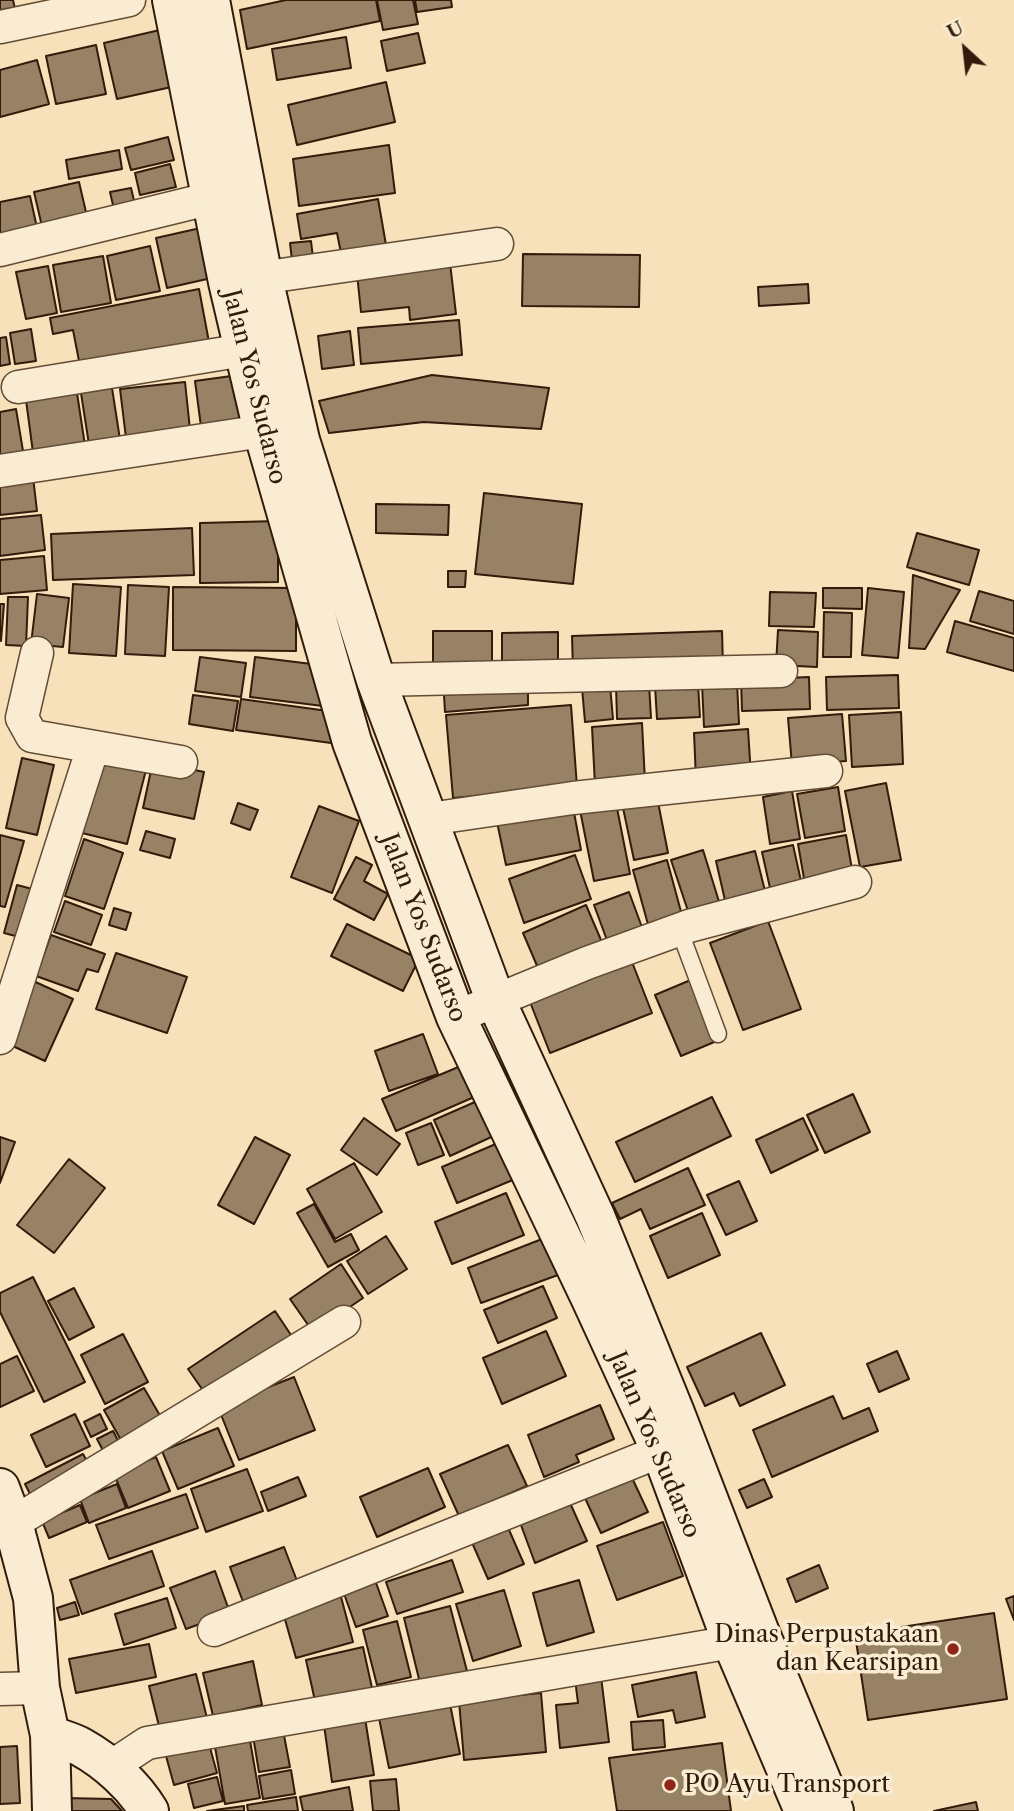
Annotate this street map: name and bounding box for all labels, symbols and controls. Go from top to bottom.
north arrow [930,14,1000,84]
text: U [943,16,967,44]
street label: Jalan Yos Sudarso [216,287,292,487]
street label: Jalan Yos Sudarso [374,830,472,1026]
street label: Jalan Yos Sudarso [602,1348,706,1542]
place label: Dinas Perpustakaan dan Kearsipan [714,1621,939,1677]
marker: Dinas Perpustakaan dan Kearsipan [945,1641,961,1657]
place label: PO Ayu Transport [684,1771,890,1799]
marker: PO Ayu Transport [662,1777,678,1793]

